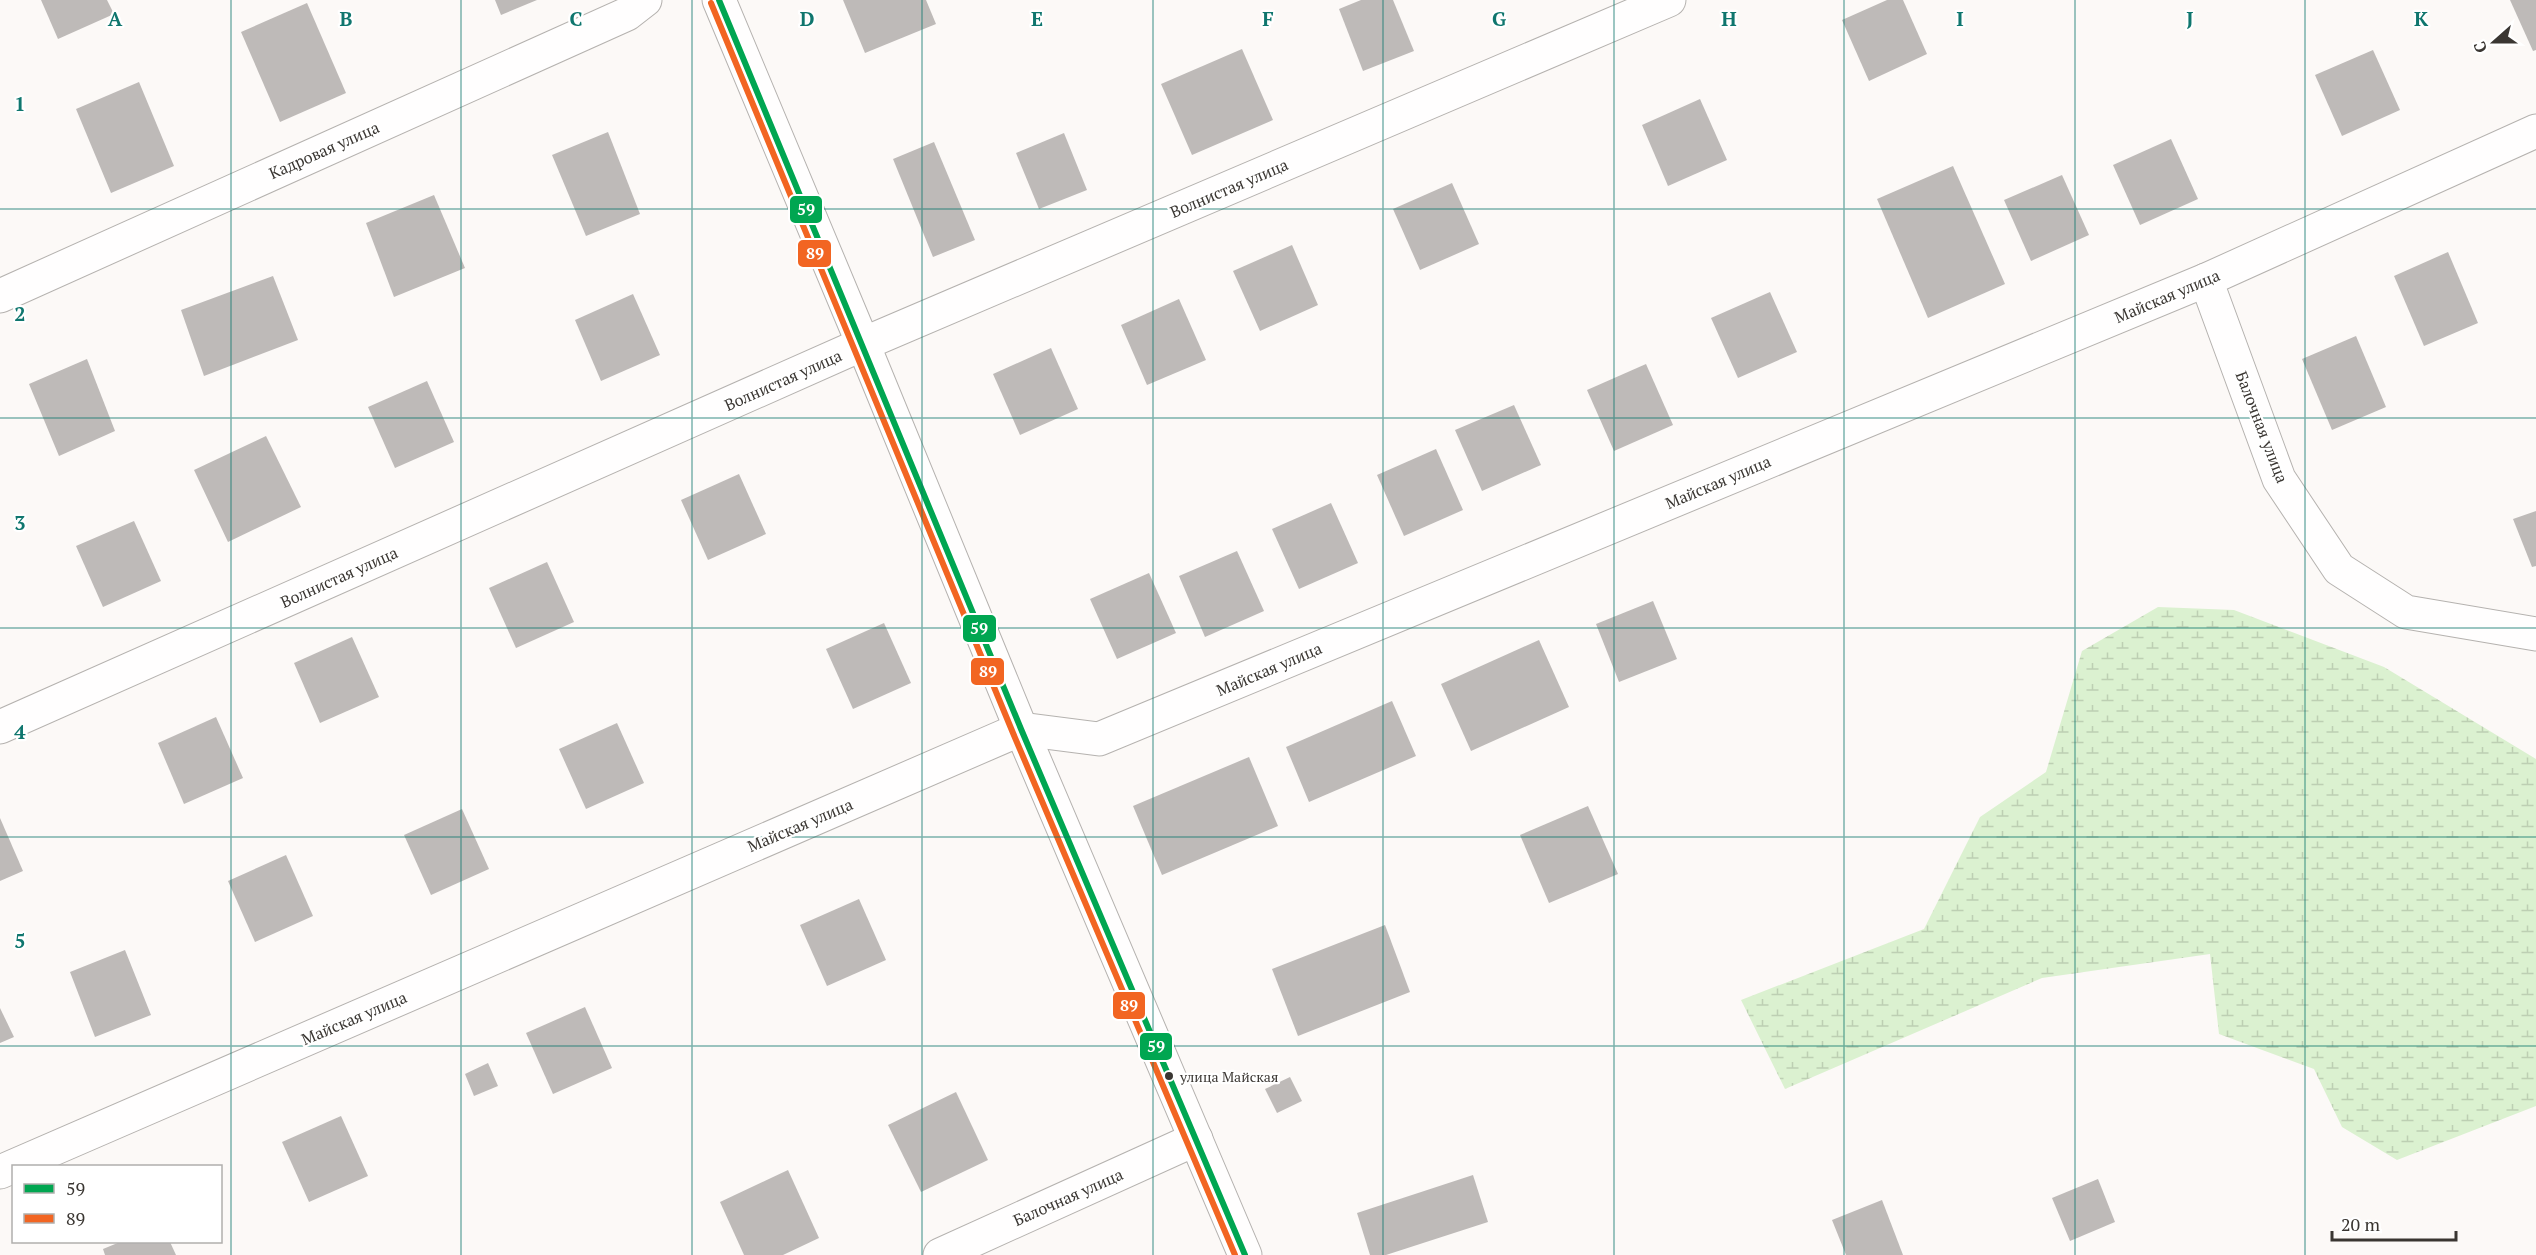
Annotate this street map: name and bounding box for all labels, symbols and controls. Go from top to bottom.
text: A [108,5,123,32]
text: B [340,5,353,32]
text: C [569,5,583,32]
text: D [800,5,814,32]
text: E [1031,5,1043,32]
text: F [1262,5,1274,32]
text: G [1492,5,1506,32]
text: H [1721,5,1737,32]
text: I [1956,5,1964,32]
text: J [2186,5,2194,32]
text: K [2414,5,2429,32]
north arrow [2464,12,2524,72]
text: С [2468,39,2492,56]
text: 1 [14,90,26,117]
street label: Кадровая улица [265,116,383,184]
street label: Волнистая улица [1167,153,1291,223]
line badge: 59 [789,195,823,224]
text: 59 [797,198,815,220]
line badge: 89 [797,239,832,268]
text: 89 [806,242,824,264]
street label: Майская улица [2111,264,2223,328]
text: 2 [14,300,26,327]
street label: Волнистая улица [721,344,845,416]
street label: Балочная улица [2231,368,2293,486]
street label: Майская улица [1662,450,1774,514]
text: 3 [14,509,26,536]
street label: Волнистая улица [277,541,401,613]
line badge: 59 [962,614,997,643]
text: 59 [970,617,988,639]
street label: Майская улица [1213,637,1325,701]
line badge: 89 [970,657,1005,686]
text: 89 [979,660,997,682]
text: 4 [14,718,26,745]
street label: Майская улица [744,793,856,857]
text: 5 [14,927,26,954]
street label: Майская улица [298,986,410,1050]
line badge: 89 [1112,991,1146,1020]
text: 89 [1120,994,1138,1016]
line badge: 59 [1139,1032,1173,1061]
text: 59 [1147,1035,1165,1057]
place label: улица Майская [1179,1067,1278,1086]
marker: улица Майская [1163,1070,1175,1082]
street label: Балочная улица [1010,1163,1126,1231]
legend [12,1165,222,1243]
text: 59 [66,1176,85,1200]
scale bar [2332,1204,2456,1242]
text: 89 [66,1206,85,1230]
text: 20 m [2341,1212,2381,1236]

